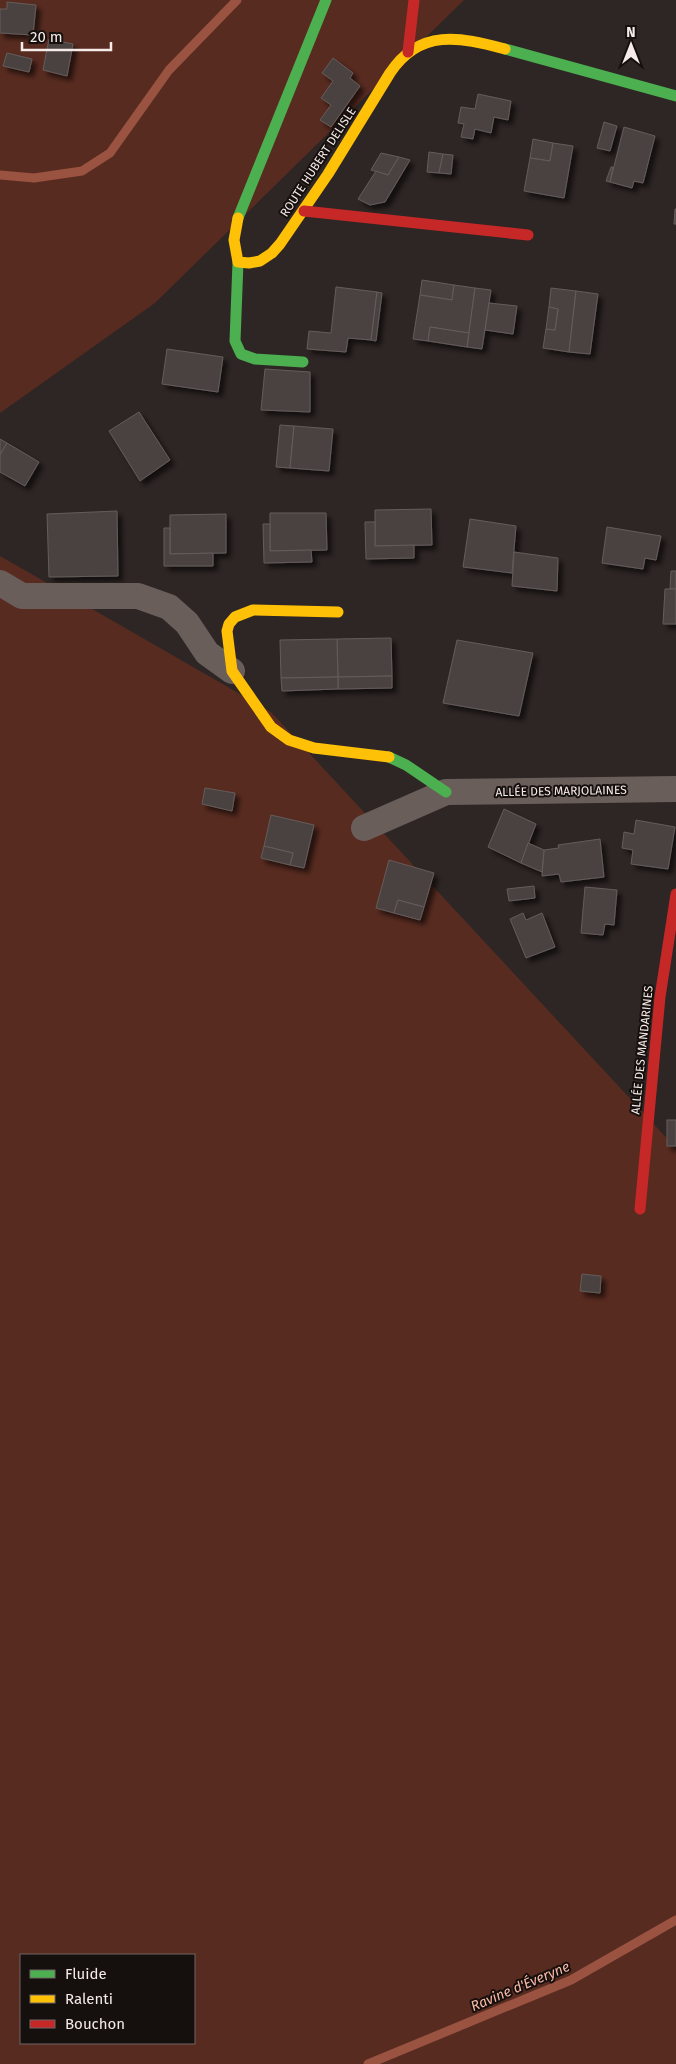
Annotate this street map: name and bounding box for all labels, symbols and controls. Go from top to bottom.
scale bar [22,20,111,52]
north arrow [606,20,656,70]
text: N [626,24,636,41]
text: 20 m [30,28,63,46]
street label: ROUTE HUBERT DELISLE [277,104,359,220]
street label: ALLÉE DES MARJOLAINES [495,782,627,799]
street label: ALLÉE DES MANDARINES [627,984,656,1115]
legend [20,1954,195,2044]
water label: Ravine d'Éveryne [468,1957,572,2015]
text: Fluide [65,1965,107,1983]
text: Ralenti [65,1990,113,2008]
text: Bouchon [65,2015,125,2033]

